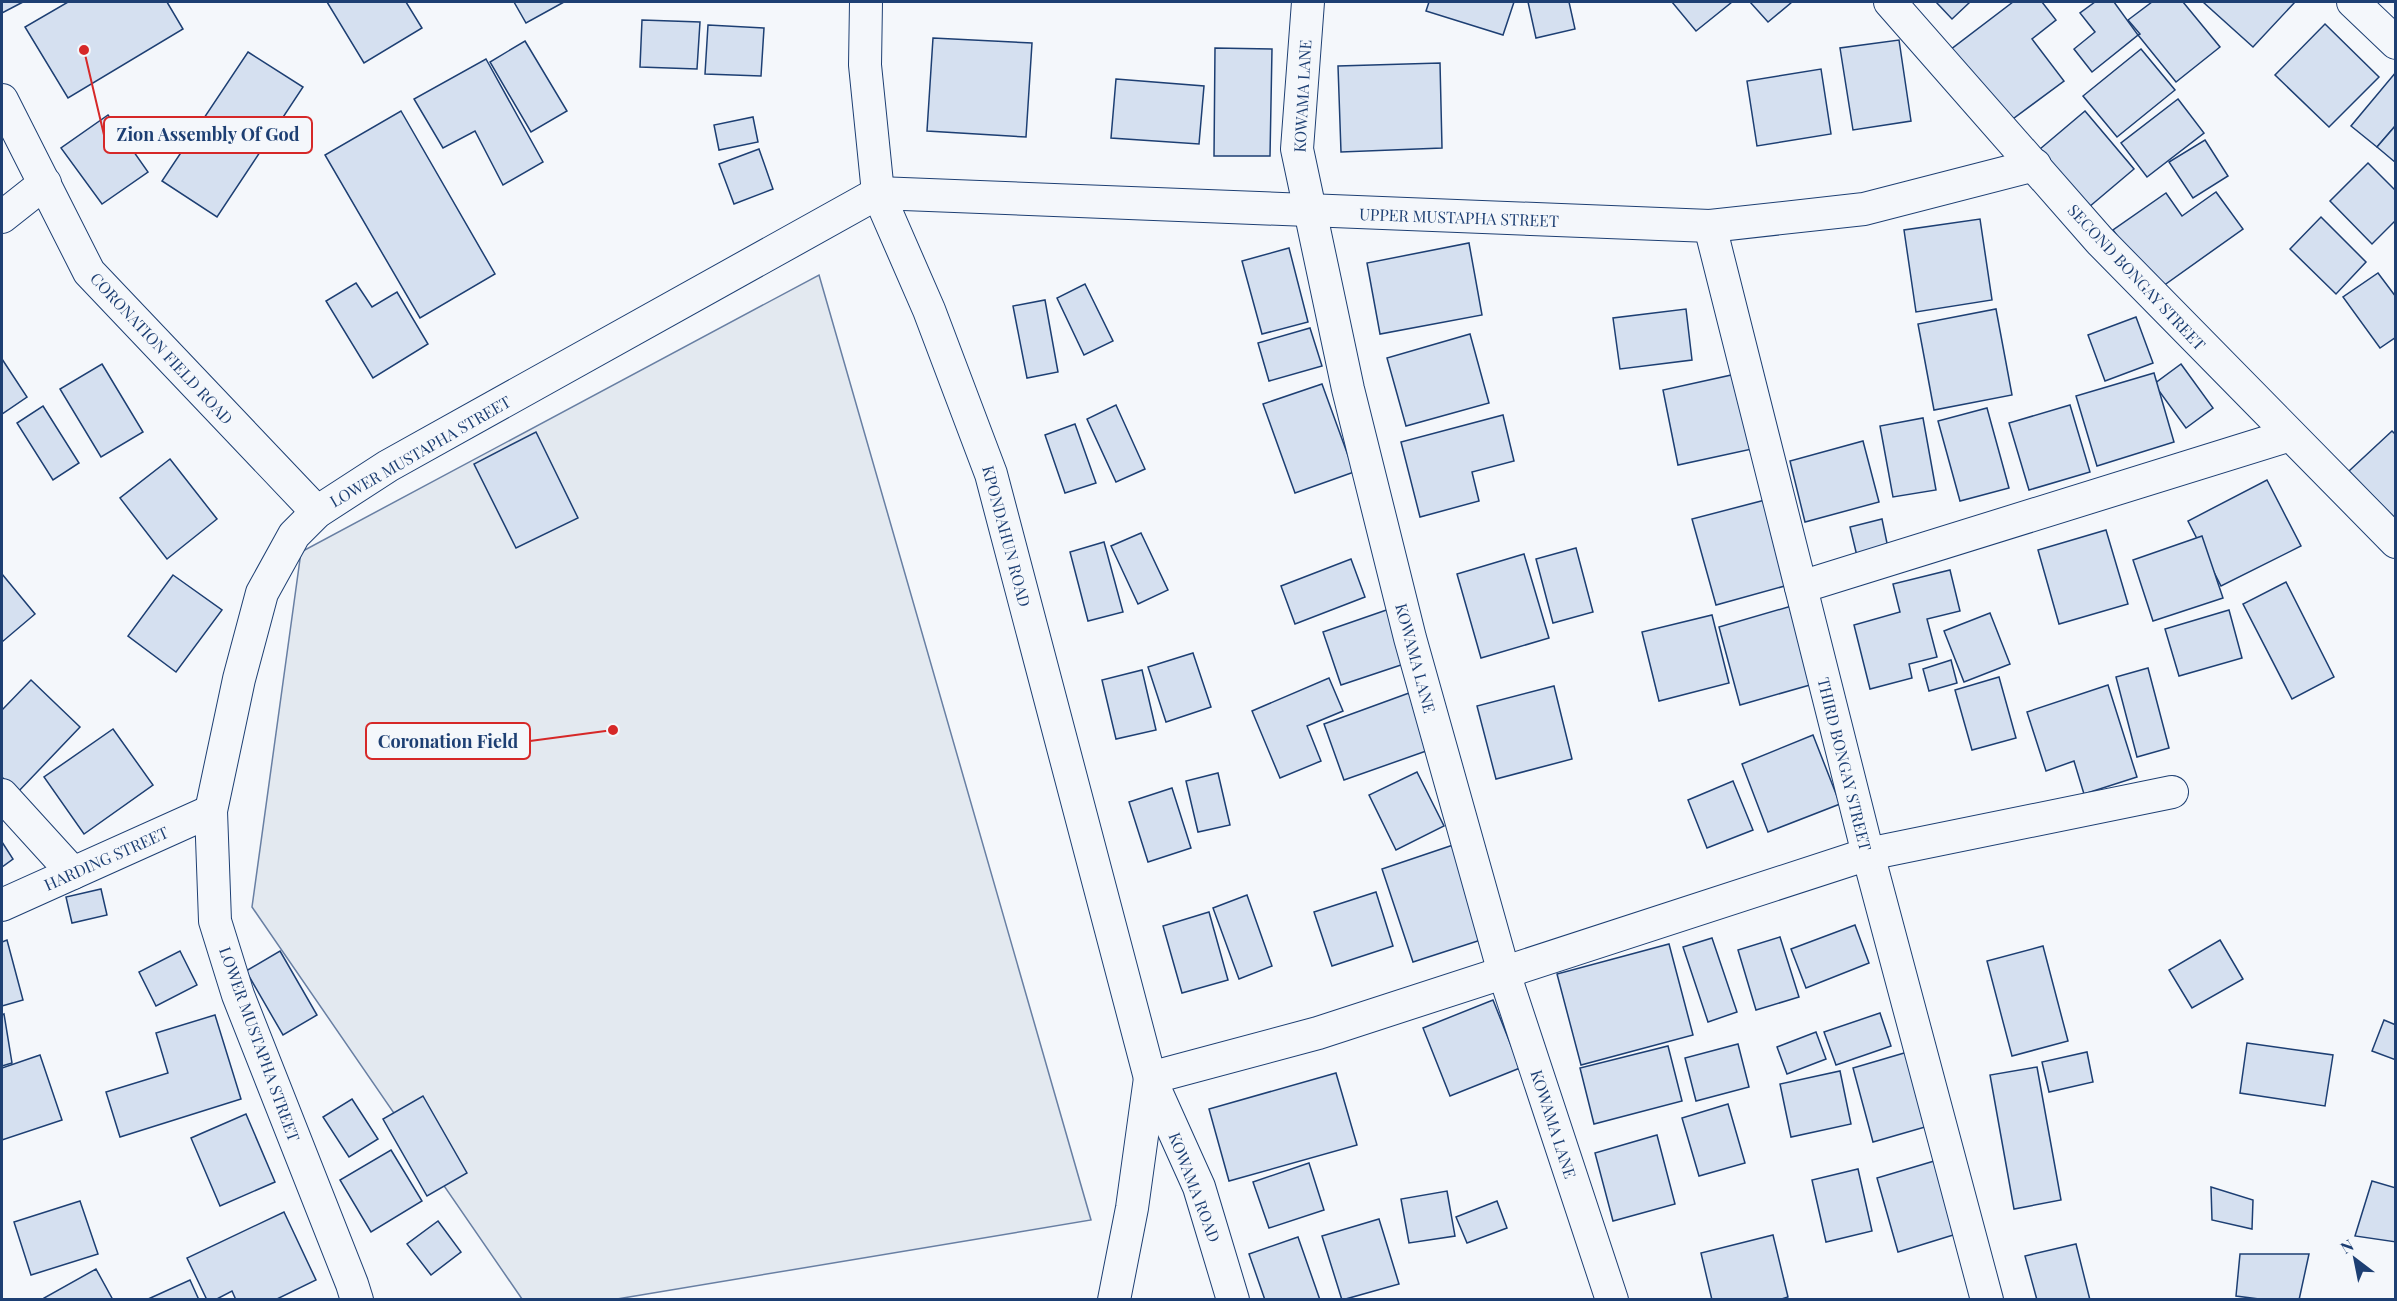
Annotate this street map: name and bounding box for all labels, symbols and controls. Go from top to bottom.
street label: KOWAMA LANE [1289,39,1315,153]
callout: Zion Assembly Of God [104,117,312,153]
text: Zion Assembly Of God [117,122,300,146]
street label: SECOND BONGAY STREET [2064,199,2210,355]
street label: UPPER MUSTAPHA STREET [1359,203,1559,231]
street label: CORONATION FIELD ROAD [86,268,238,428]
street label: LOWER MUSTAPHA STREET [326,390,514,512]
street label: KPONDAHUN ROAD [978,463,1036,609]
street label: KOWAMA LANE [1391,601,1441,715]
street label: THIRD BONGAY STREET [1813,675,1877,853]
callout: Coronation Field [366,723,530,759]
text: Coronation Field [378,729,519,753]
street label: HARDING STREET [41,821,171,895]
street label: LOWER MUSTAPHA STREET [215,944,305,1144]
street label: KOWAMA LANE [1527,1067,1581,1181]
street label: KOWAMA ROAD [1164,1129,1226,1245]
north arrow [2325,1229,2385,1289]
text: N [2336,1234,2358,1258]

